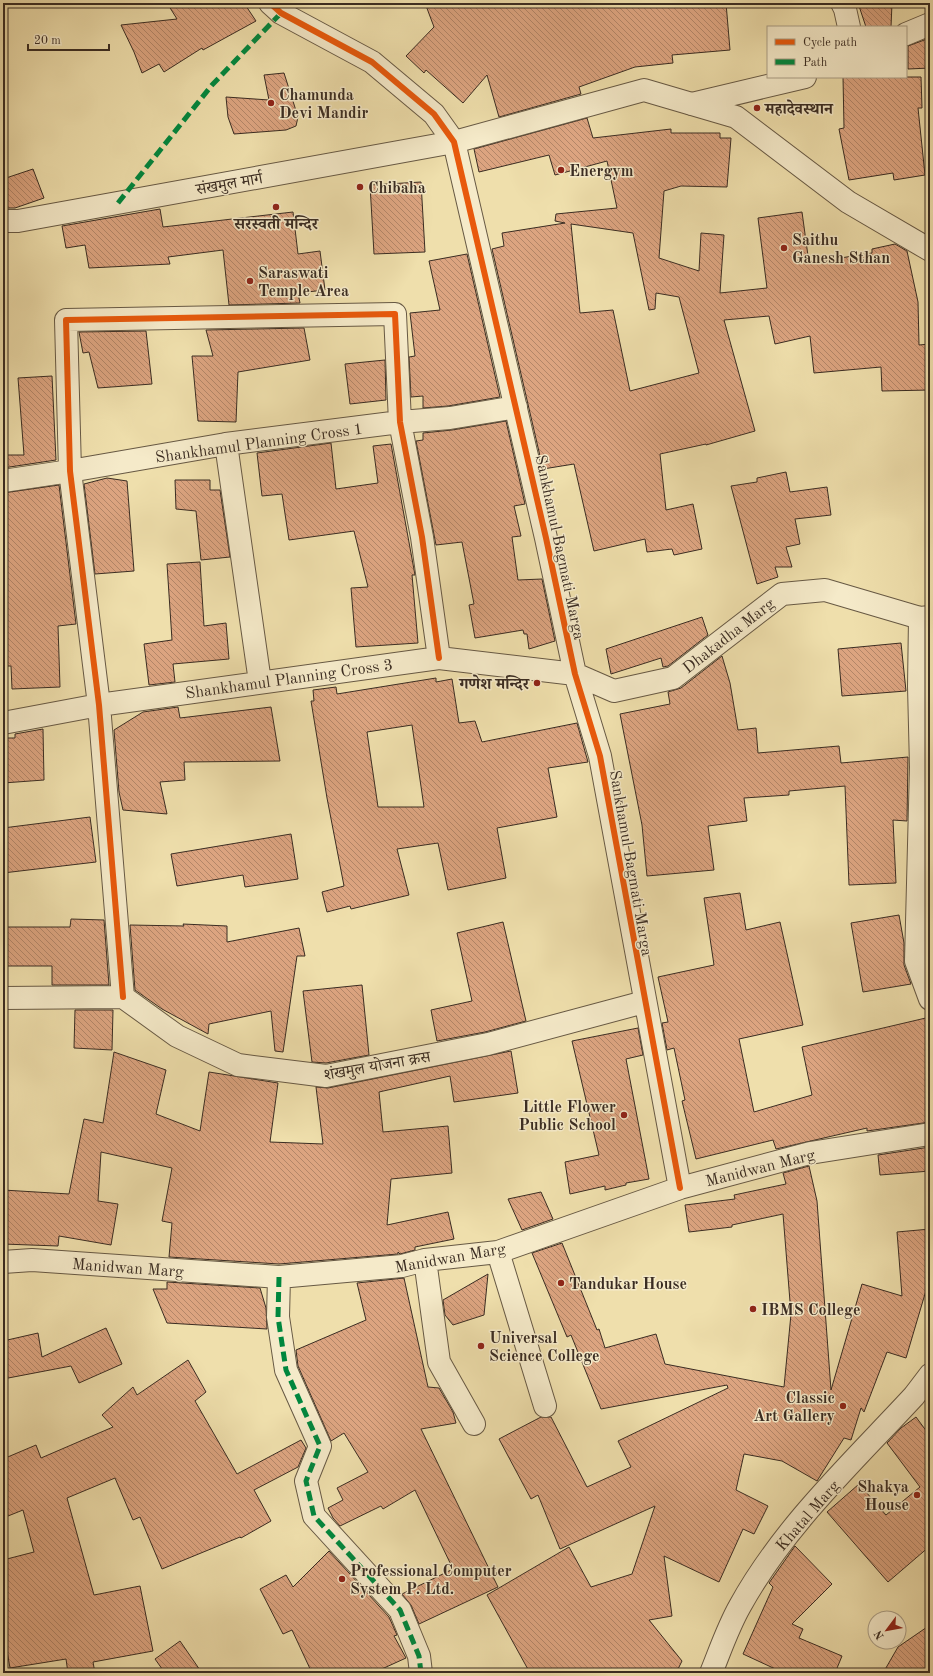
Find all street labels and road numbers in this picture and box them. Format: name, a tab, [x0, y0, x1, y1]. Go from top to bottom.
street label: संखमुल मार्ग	[193, 168, 265, 199]
street label: Shankhamul Planning Cross 1	[154, 421, 364, 466]
street label: Sankhamul Bagmati Marga	[532, 454, 586, 641]
street label: Dhakadha Marg	[680, 596, 778, 677]
street label: Shankhamul Planning Cross 3	[184, 657, 394, 702]
street label: Sankhamul Bagmati Marga	[606, 769, 654, 958]
street label: शंखमुल योजना क्रस	[323, 1047, 433, 1084]
street label: Manidwan Marg	[704, 1148, 817, 1190]
street label: Manidwan Marg	[394, 1241, 507, 1277]
street label: Manidwan Marg	[71, 1257, 185, 1281]
street label: Khatal Marg	[774, 1478, 843, 1555]

